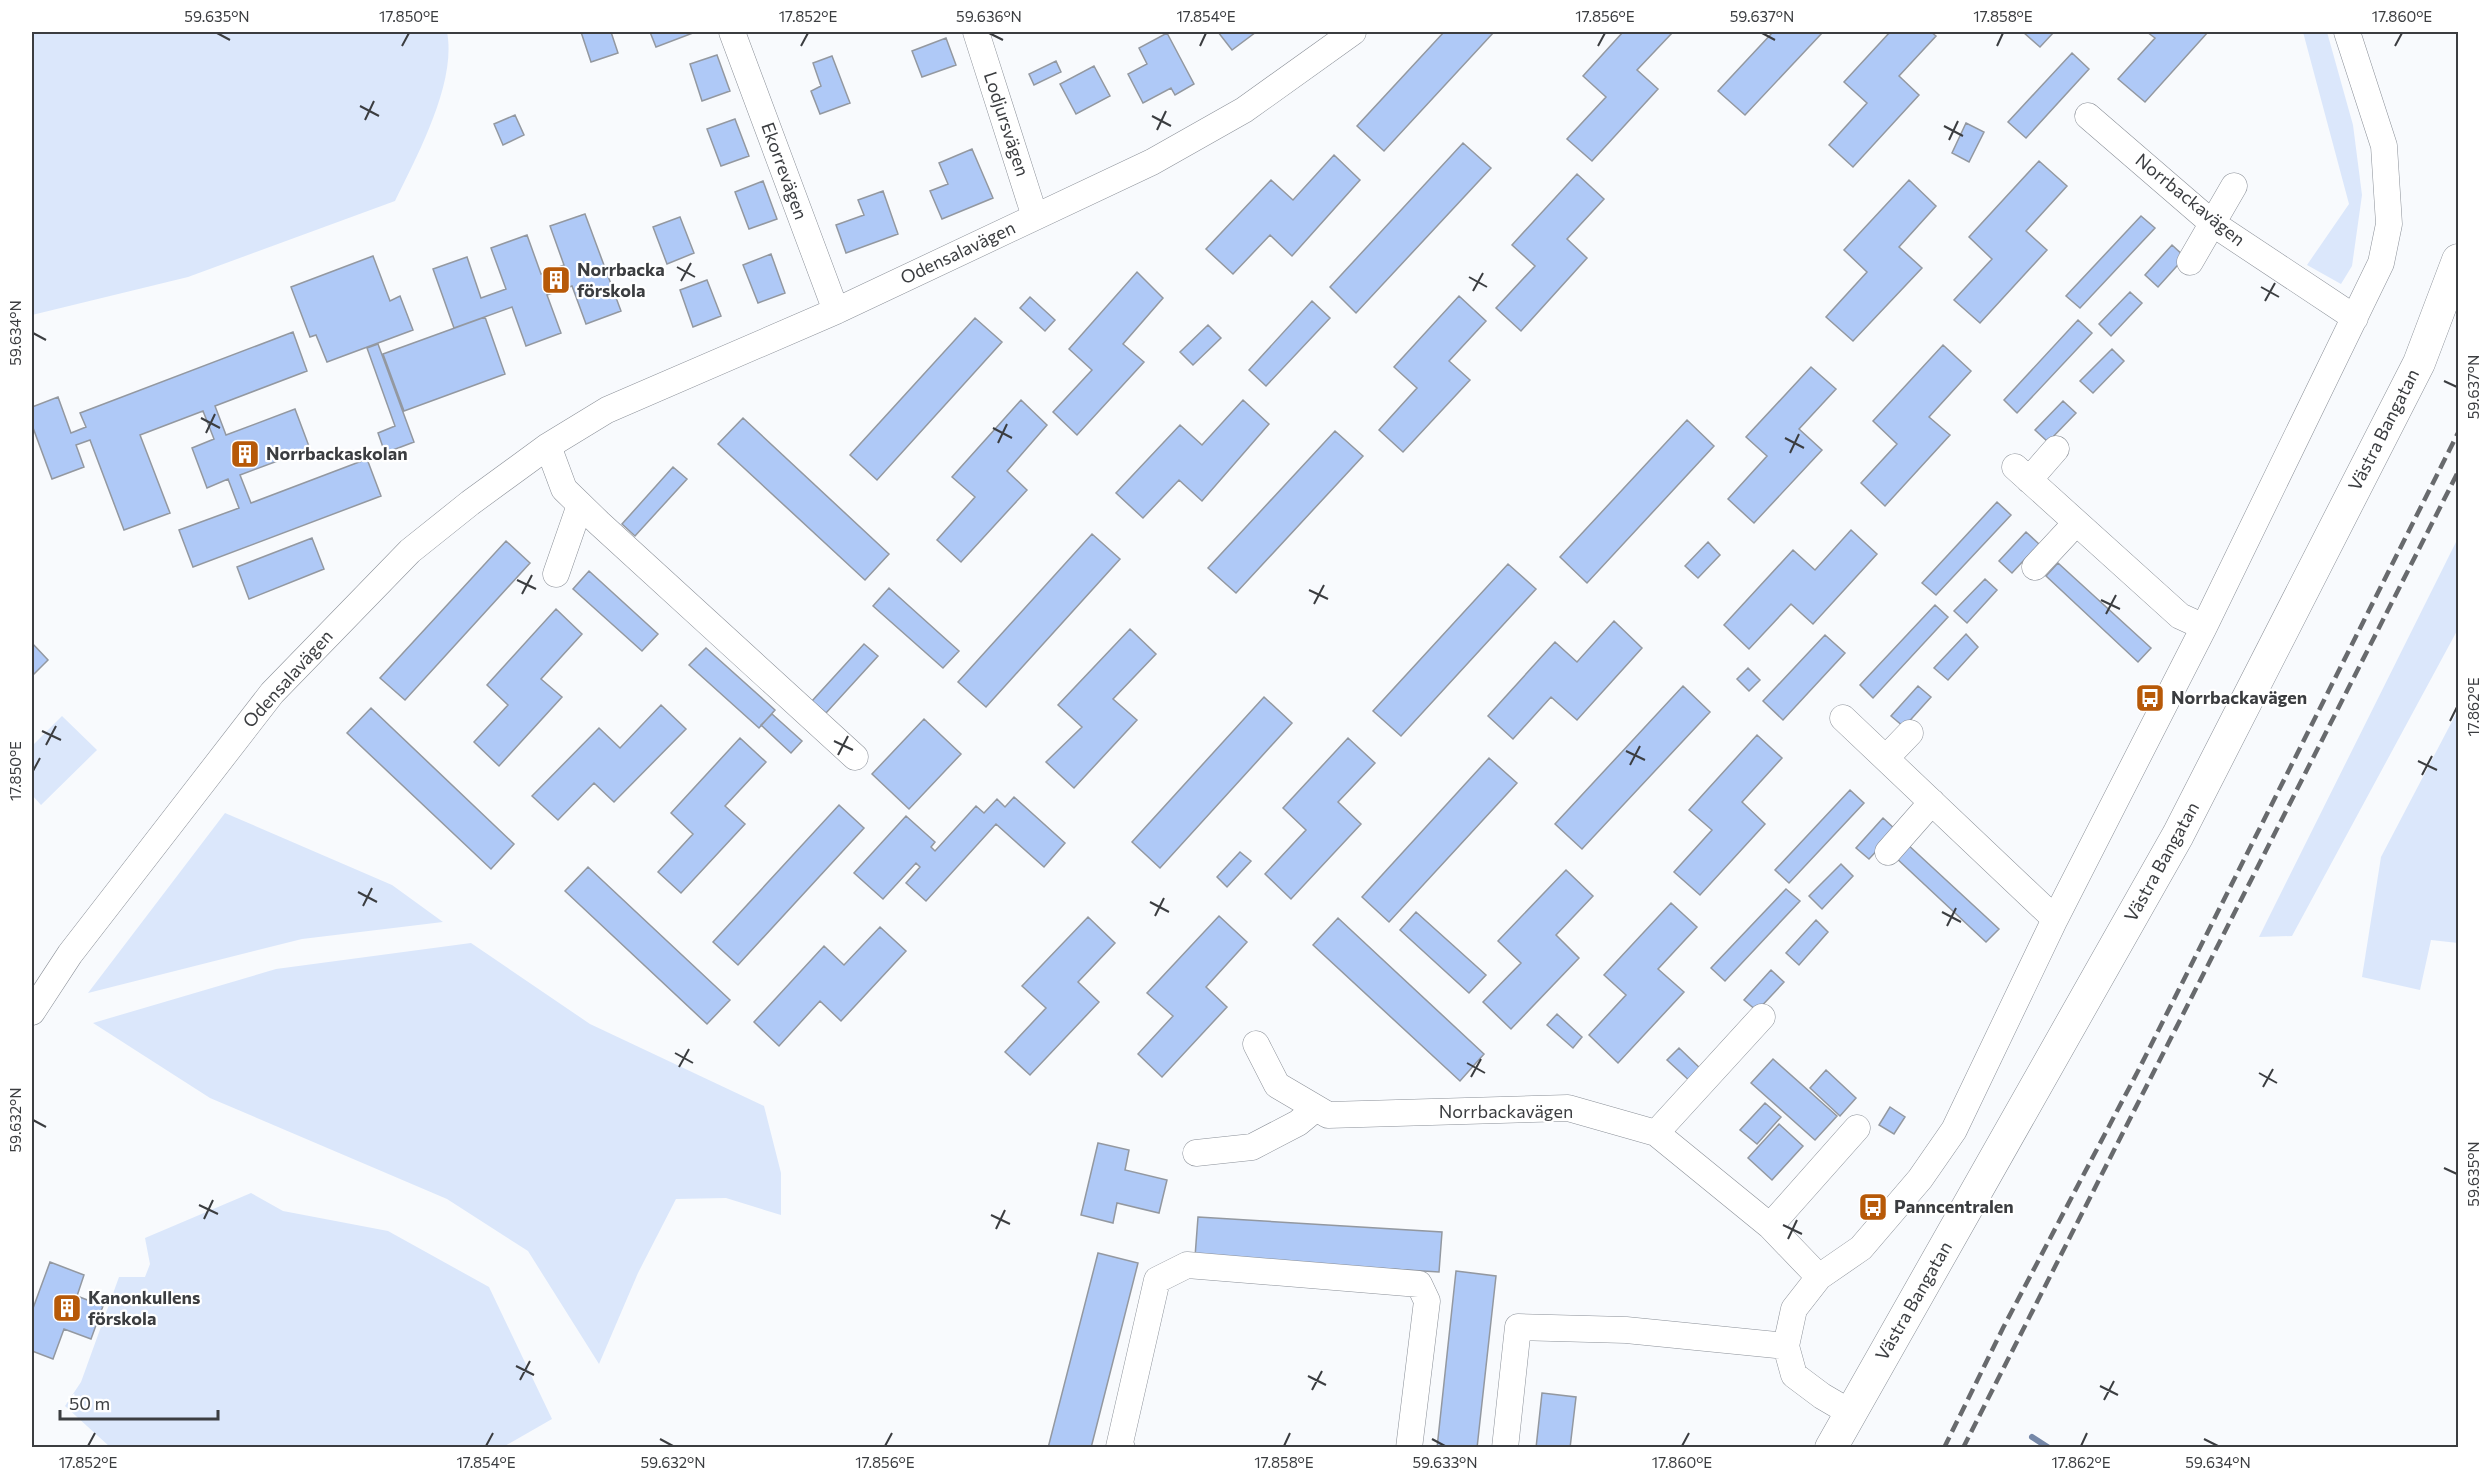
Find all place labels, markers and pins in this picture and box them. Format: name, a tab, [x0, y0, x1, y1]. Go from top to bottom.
place label: Norrbacka förskola	[577, 258, 665, 301]
building icon: Norrbacka förskola	[540, 264, 572, 296]
building icon: Norrbackaskolan	[229, 438, 261, 470]
place label: Norrbackaskolan	[266, 442, 408, 464]
bus stop icon: Norrbackavägen	[2134, 682, 2166, 714]
place label: Norrbackavägen	[2171, 686, 2307, 708]
bus stop icon: Panncentralen	[1857, 1191, 1889, 1223]
place label: Panncentralen	[1894, 1195, 2014, 1217]
place label: Kanonkullens förskola	[88, 1286, 200, 1329]
building icon: Kanonkullens förskola	[51, 1292, 83, 1324]

